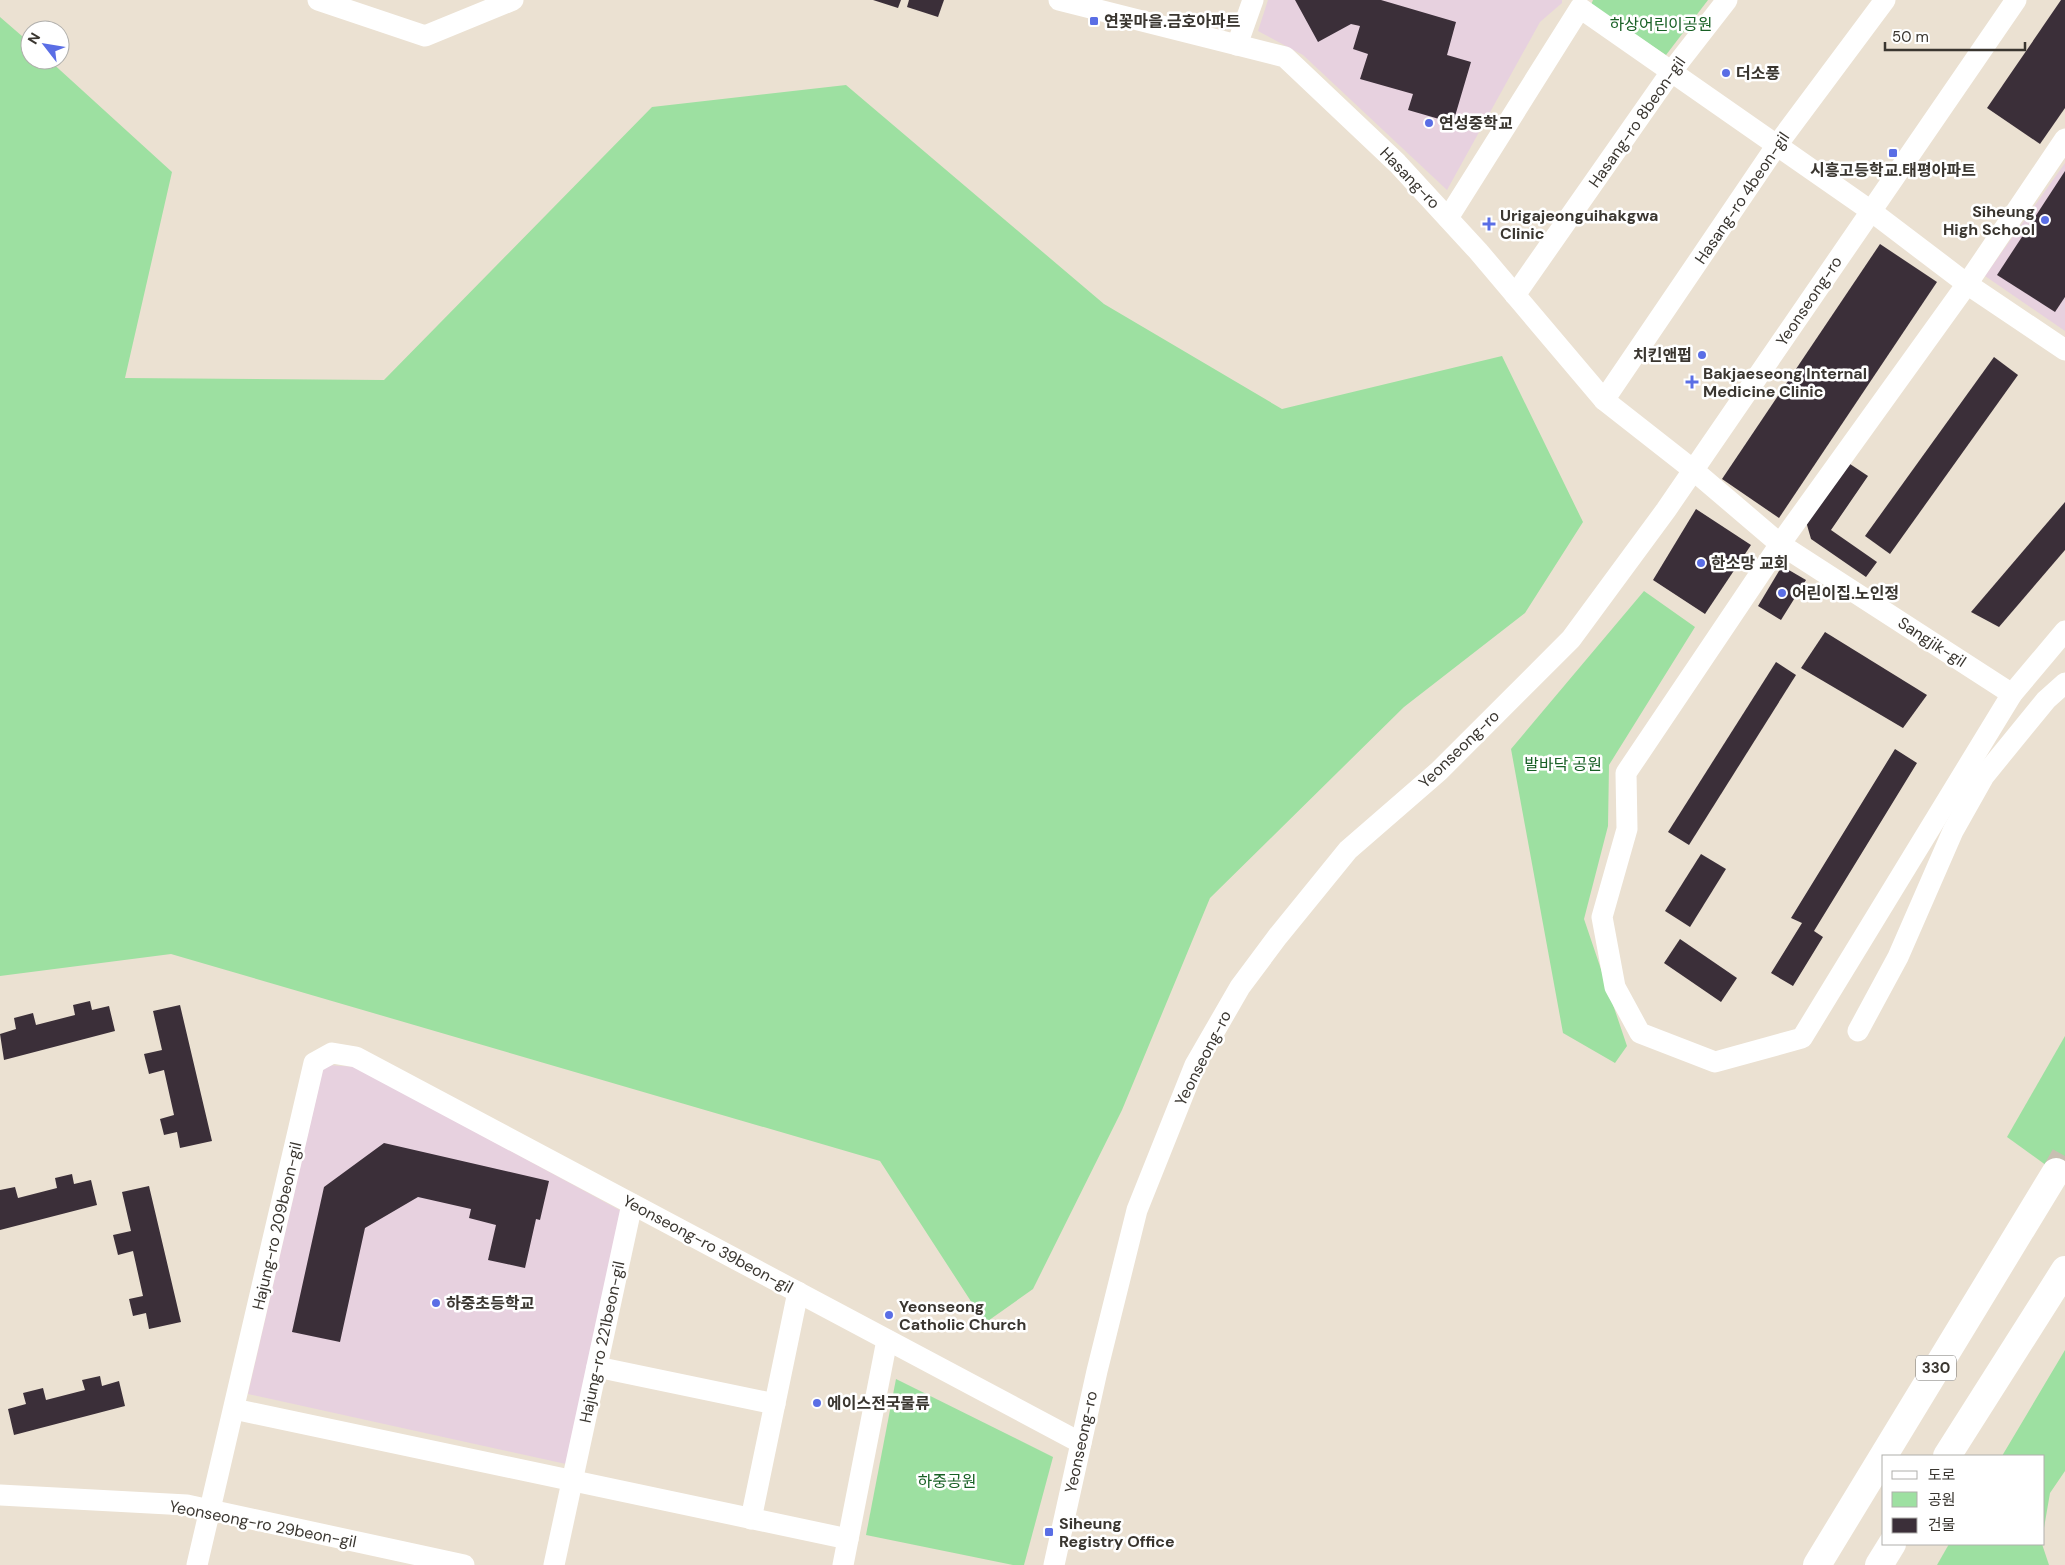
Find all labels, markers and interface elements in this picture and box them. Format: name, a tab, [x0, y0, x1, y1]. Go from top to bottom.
place label: 연꽃마을.금호아파트	[1104, 11, 1241, 32]
park label: 하상어린이공원	[1609, 14, 1713, 35]
marker: 연꽃마을.금호아파트	[1088, 15, 1100, 27]
north arrow	[20, 20, 70, 70]
scale bar	[1885, 20, 2025, 52]
text: 50 m	[1892, 27, 1929, 47]
text: N	[24, 29, 44, 47]
street label: Hasang-ro 8beon-gil	[1584, 53, 1690, 191]
place label: 더소풍	[1736, 63, 1780, 84]
marker: 더소풍	[1720, 67, 1732, 79]
place label: 연성중학교	[1439, 113, 1513, 134]
marker: 연성중학교	[1423, 117, 1435, 129]
street label: Hasang-ro 4beon-gil	[1690, 128, 1794, 268]
street label: Hasang-ro	[1375, 143, 1445, 213]
marker: 시흥고등학교.태평아파트	[1887, 147, 1899, 159]
place label: 시흥고등학교.태평아파트	[1810, 160, 1976, 181]
place label: Siheung High School	[1943, 201, 2035, 240]
place label: Urigajeonguihakgwa Clinic	[1500, 205, 1658, 244]
marker: Siheung High School	[2039, 214, 2051, 226]
marker: Urigajeonguihakgwa Clinic	[1482, 217, 1496, 231]
street label: Yeonseong-ro	[1771, 252, 1847, 350]
place label: 치킨앤펍	[1633, 345, 1692, 366]
marker: 치킨앤펍	[1696, 349, 1708, 361]
place label: Bakjaeseong Internal Medicine Clinic	[1703, 363, 1867, 402]
marker: Bakjaeseong Internal Medicine Clinic	[1685, 375, 1699, 389]
place label: 한소망 교회	[1711, 553, 1788, 574]
marker: 한소망 교회	[1695, 557, 1707, 569]
place label: 어린이집.노인정	[1792, 583, 1899, 604]
marker: 어린이집.노인정	[1776, 587, 1788, 599]
street label: Sangjik-gil	[1894, 612, 1970, 672]
street label: Yeonseong-ro	[1414, 705, 1504, 793]
park label: 발바닥 공원	[1524, 754, 1602, 775]
street label: Yeonseong-ro	[1170, 1007, 1236, 1109]
street label: Hajung-ro 209beon-gil	[247, 1140, 307, 1312]
street label: Yeonseong-ro 39beon-gil	[619, 1190, 797, 1298]
street label: Hajung-ro 221beon-gil	[575, 1259, 629, 1425]
place label: 하중초등학교	[446, 1293, 535, 1314]
place label: Yeonseong Catholic Church	[899, 1296, 1026, 1335]
marker: 하중초등학교	[430, 1297, 442, 1309]
marker: Yeonseong Catholic Church	[883, 1309, 895, 1321]
road number: 330	[1916, 1356, 1956, 1380]
street label: Yeonseong-ro	[1060, 1389, 1102, 1495]
place label: 에이스전국물류	[827, 1393, 930, 1414]
marker: 에이스전국물류	[811, 1397, 823, 1409]
legend	[1882, 1455, 2045, 1545]
text: 도로	[1928, 1465, 1956, 1485]
park label: 하중공원	[918, 1471, 976, 1492]
text: 공원	[1928, 1490, 1956, 1510]
street label: Yeonseong-ro 29beon-gil	[168, 1496, 358, 1552]
place label: Siheung Registry Office	[1059, 1513, 1175, 1552]
text: 건물	[1928, 1515, 1956, 1535]
marker: Siheung Registry Office	[1043, 1526, 1055, 1538]

